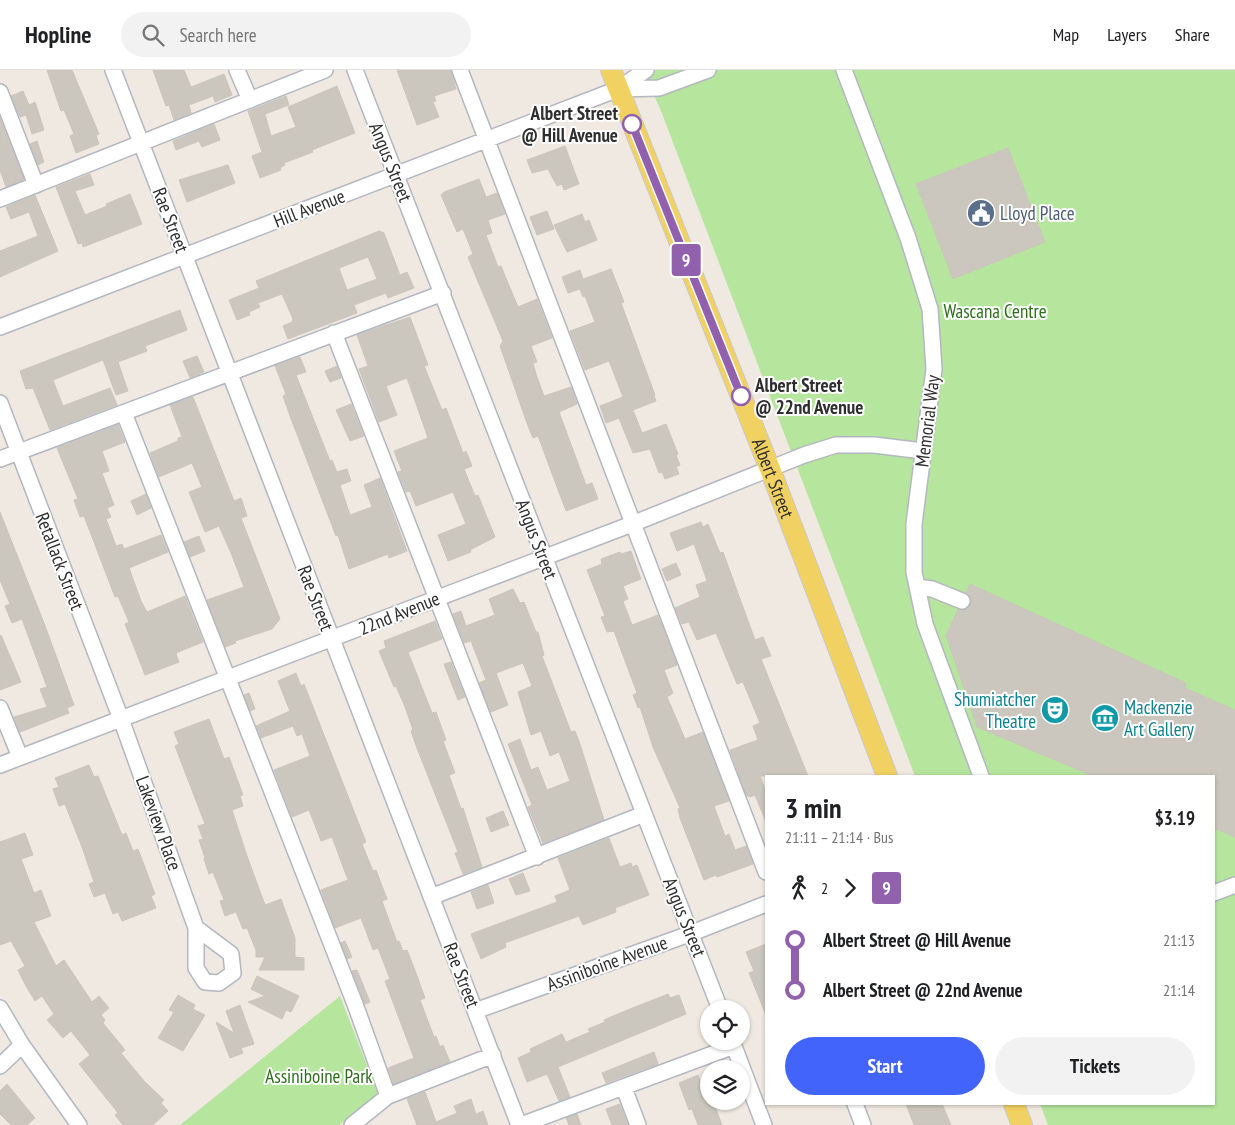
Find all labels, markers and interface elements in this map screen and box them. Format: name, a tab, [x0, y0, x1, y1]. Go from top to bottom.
search box	[121, 12, 471, 57]
text: Hopline	[25, 19, 91, 50]
icon: search	[139, 21, 167, 49]
text: Search here	[179, 23, 257, 47]
text: Map	[1053, 23, 1079, 46]
text: Layers	[1107, 23, 1147, 46]
text: Share	[1175, 23, 1210, 46]
place label: Albert Street @ Hill Avenue	[521, 101, 618, 147]
marker: Albert Street @ Hill Avenue	[622, 114, 642, 134]
street label: Angus Street	[364, 119, 418, 206]
street label: Hill Avenue	[270, 183, 348, 233]
street label: Rae Street	[148, 184, 195, 257]
public building icon: Lloyd Place	[966, 198, 996, 228]
place label: Lloyd Place	[1000, 201, 1075, 225]
line badge: 9	[670, 244, 702, 276]
text: 9	[682, 248, 690, 271]
park label: Wascana Centre	[943, 299, 1047, 323]
place label: Albert Street @ 22nd Avenue	[754, 373, 863, 419]
street label: Memorial Way	[909, 373, 945, 468]
marker: Albert Street @ 22nd Avenue	[731, 386, 751, 406]
street label: Albert Street	[747, 434, 800, 522]
street label: Angus Street	[511, 496, 563, 583]
street label: Retallack Street	[30, 509, 90, 614]
street label: Rae Street	[293, 562, 340, 635]
street label: 22nd Avenue	[355, 586, 443, 640]
place label: Shumiatcher Theatre	[954, 687, 1037, 733]
theatre icon: Shumiatcher Theatre	[1040, 695, 1070, 725]
place label: Mackenzie Art Gallery	[1124, 695, 1195, 741]
museum icon: Mackenzie Art Gallery	[1090, 703, 1120, 733]
street label: Lakeview Place	[131, 772, 187, 874]
text: 3 min	[785, 789, 842, 826]
text: $3.19	[1155, 806, 1195, 830]
text: 21:11 – 21:14 · Bus	[785, 827, 893, 847]
street label: Angus Street	[658, 874, 712, 961]
icon: walk	[785, 874, 813, 902]
icon: forward	[836, 874, 864, 902]
text: 9	[882, 876, 891, 899]
text: 2	[821, 878, 828, 898]
text: Albert Street @ Hill Avenue	[823, 928, 1011, 952]
street label: Assiniboine Avenue	[543, 930, 671, 996]
text: 21:13	[1163, 930, 1195, 950]
street label: Rae Street	[439, 939, 486, 1012]
text: Albert Street @ 22nd Avenue	[823, 978, 1023, 1002]
text: 21:14	[1163, 980, 1195, 1000]
map controls	[700, 1000, 750, 1110]
button: locate	[700, 1000, 750, 1050]
button: Start	[785, 1037, 985, 1095]
button: Tickets	[995, 1037, 1195, 1095]
button: layers	[700, 1060, 750, 1110]
park label: Assiniboine Park	[265, 1064, 373, 1088]

